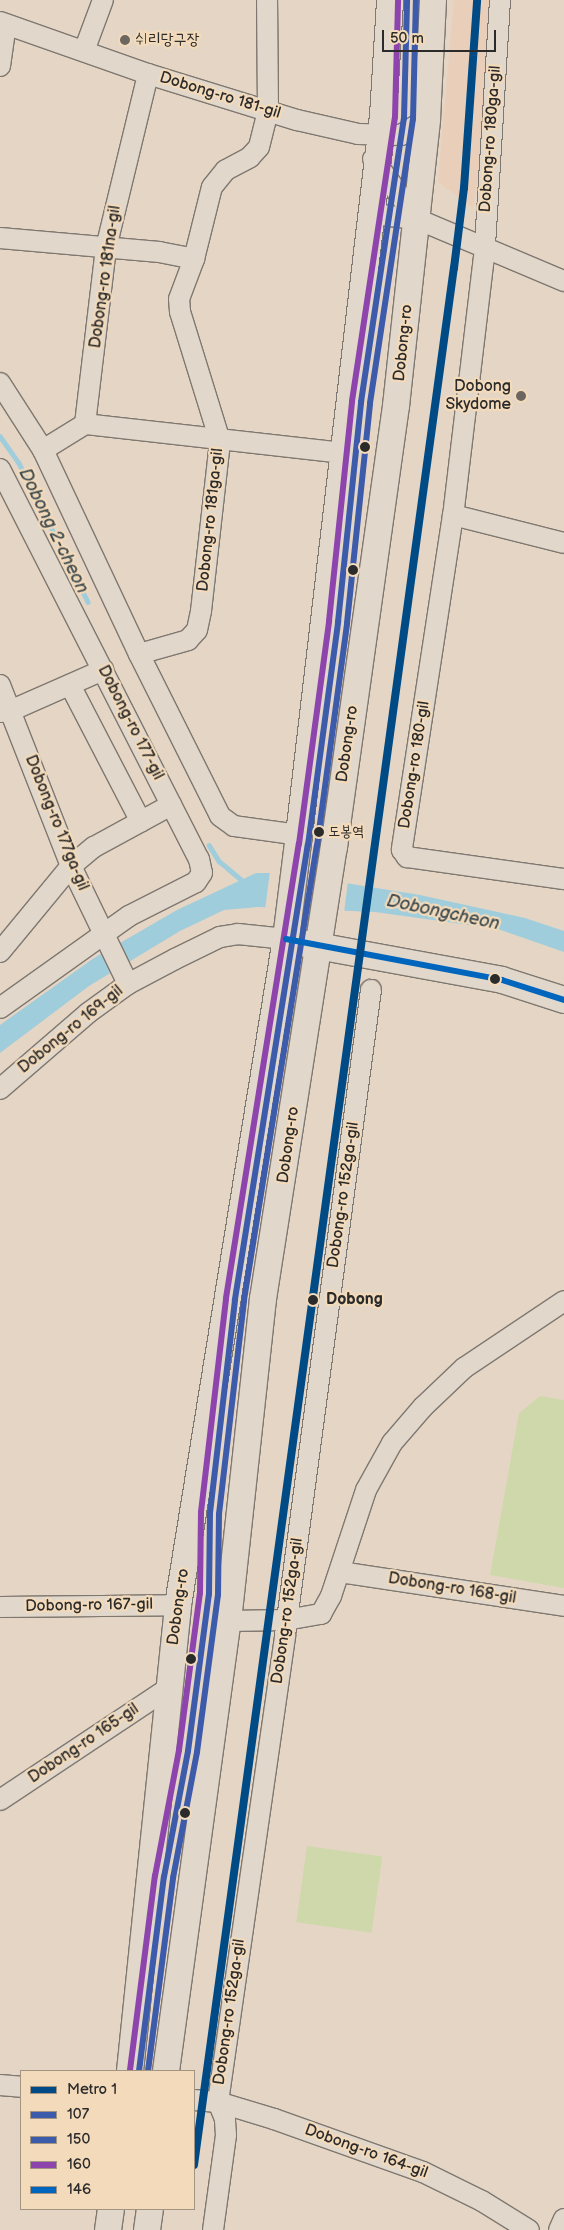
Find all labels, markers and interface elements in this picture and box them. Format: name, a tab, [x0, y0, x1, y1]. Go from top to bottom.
scale bar	[384, 20, 498, 52]
text: 50 m	[390, 29, 424, 48]
place label: 쉬리당구장	[135, 30, 199, 50]
marker: 쉬리당구장	[119, 34, 131, 46]
street label: Dobong-ro 180ga-gil	[476, 65, 506, 213]
street label: Dobong-ro 181-gil	[157, 68, 283, 124]
street label: Dobong-ro 181na-gil	[86, 204, 126, 350]
street label: Dobong-ro	[390, 304, 418, 382]
place label: Dobong Skydome	[445, 377, 511, 415]
marker: Dobong Skydome	[515, 390, 527, 402]
unlabelled marker	[360, 442, 370, 452]
street label: Dobong-ro 181ga-gil	[194, 447, 228, 593]
water label: Dobong 2-cheon	[13, 465, 93, 597]
unlabelled marker	[348, 565, 358, 575]
street label: Dobong-ro 177-gil	[93, 663, 167, 783]
street label: Dobong-ro 180-gil	[395, 700, 435, 830]
street label: Dobong-ro	[333, 704, 363, 784]
street label: Dobong-ro 177ga-gil	[20, 753, 92, 893]
place label: 도봉역	[328, 823, 364, 841]
marker: 도봉역	[314, 827, 324, 837]
water label: Dobongcheon	[385, 891, 501, 935]
unlabelled marker	[490, 974, 500, 984]
street label: Dobong-ro 169-gil	[15, 982, 127, 1078]
street label: Dobong-ro	[274, 1105, 304, 1185]
street label: Dobong-ro 152ga-gil	[324, 1121, 364, 1269]
place label: Dobong	[326, 1290, 383, 1310]
marker: Dobong	[304, 1291, 322, 1309]
street label: Dobong-ro 152ga-gil	[268, 1537, 308, 1685]
street label: Dobong-ro	[164, 1567, 194, 1647]
street label: Dobong-ro 168-gil	[387, 1569, 517, 1609]
street label: Dobong-ro 167-gil	[25, 1595, 153, 1617]
unlabelled marker	[186, 1654, 196, 1664]
street label: Dobong-ro 165-gil	[25, 1700, 143, 1788]
unlabelled marker	[180, 1808, 190, 1818]
street label: Dobong-ro 152ga-gil	[210, 1938, 250, 2086]
legend	[20, 2070, 195, 2210]
text: Metro 1	[67, 2080, 117, 2099]
text: 107	[67, 2105, 89, 2124]
street label: Dobong-ro 164-gil	[302, 2121, 430, 2183]
text: 150	[67, 2130, 90, 2149]
text: 160	[67, 2155, 91, 2174]
text: 146	[67, 2180, 91, 2199]

